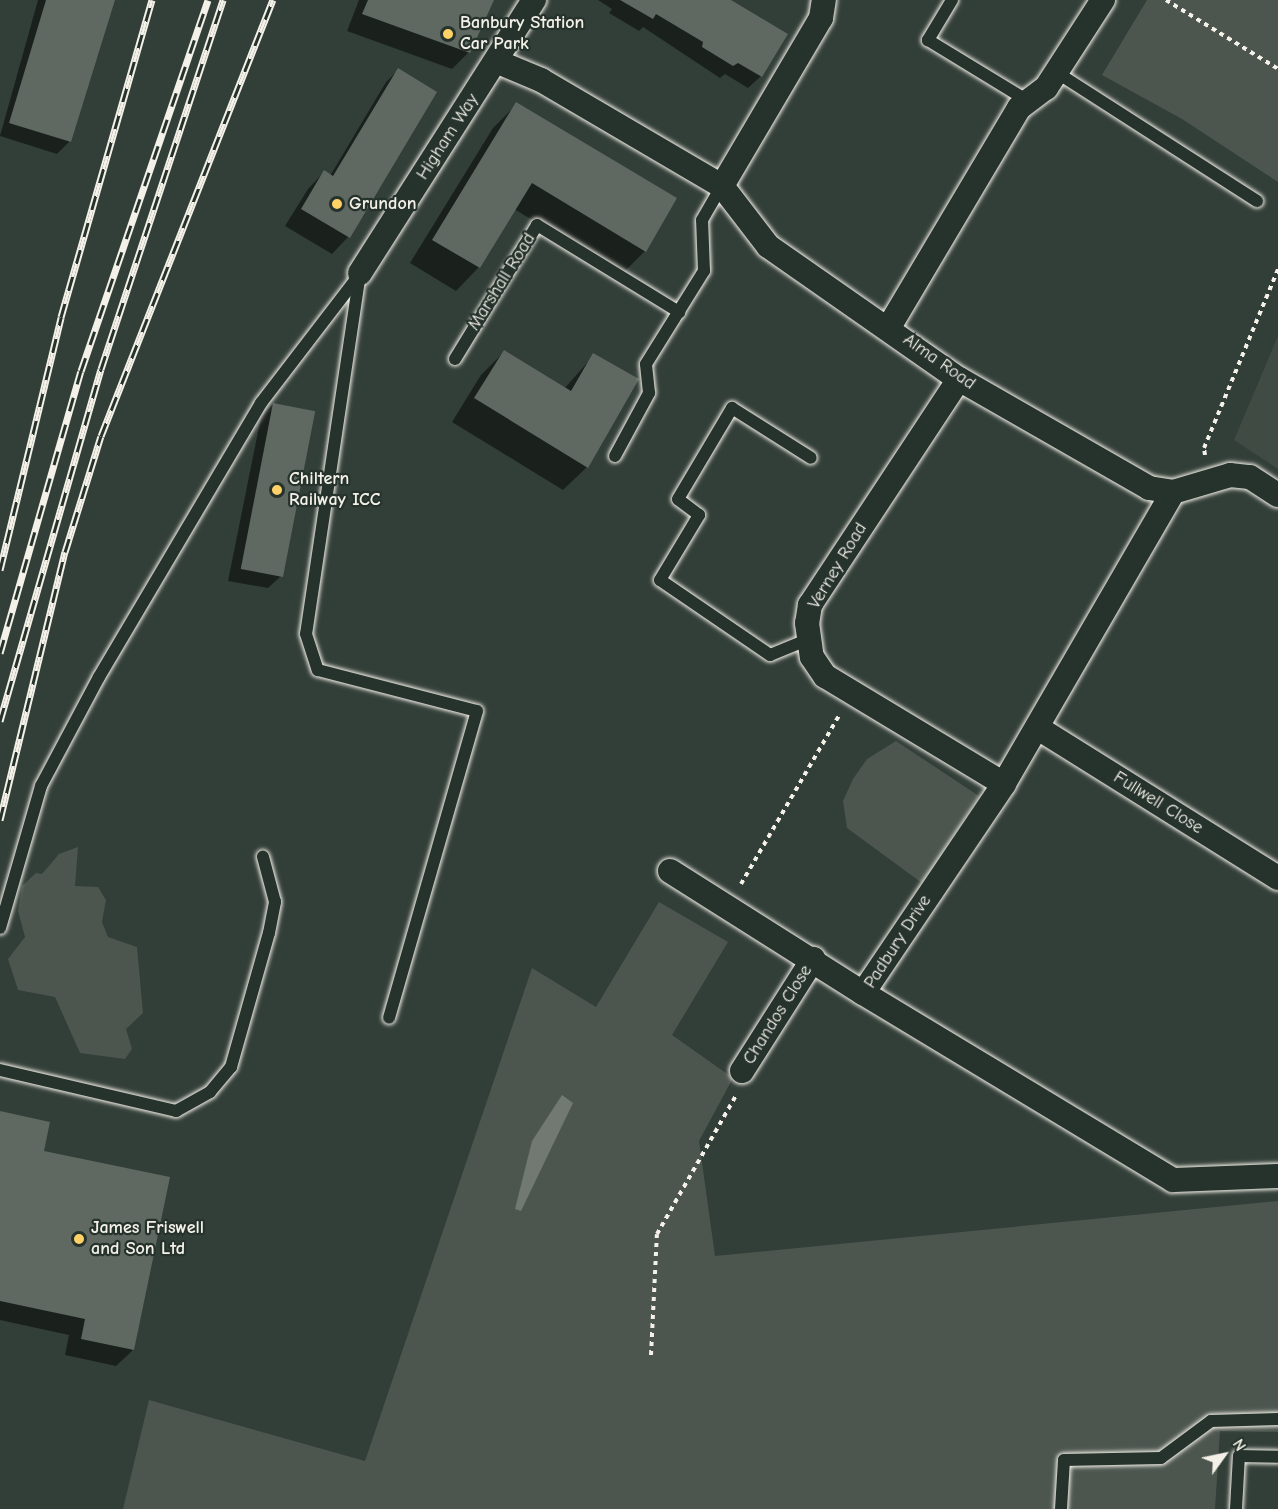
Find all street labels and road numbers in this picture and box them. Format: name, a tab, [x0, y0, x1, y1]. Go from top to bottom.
street label: Higham Way	[412, 90, 484, 184]
street label: Marshall Road	[464, 229, 540, 335]
street label: Alma Road	[899, 329, 979, 395]
street label: Verney Road	[804, 519, 872, 613]
street label: Fullwell Close	[1109, 767, 1207, 839]
street label: Padbury Drive	[860, 891, 936, 993]
street label: Chandos Close	[739, 961, 817, 1069]

